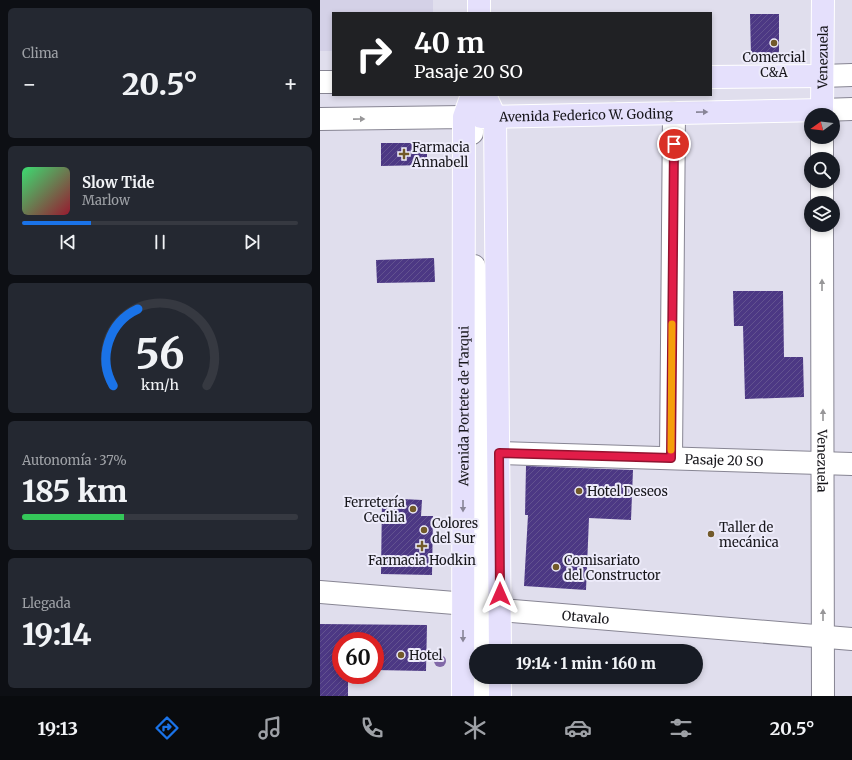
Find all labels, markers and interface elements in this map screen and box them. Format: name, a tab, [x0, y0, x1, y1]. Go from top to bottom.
text: 40 m	[414, 25, 485, 61]
street label: Venezuela	[814, 25, 831, 90]
icon: right	[348, 28, 400, 80]
marker: Comercial C&A	[769, 38, 779, 48]
text: Clima	[22, 45, 59, 62]
place label: Comercial C&A	[743, 49, 805, 81]
text: Pasaje 20 SO	[414, 60, 523, 83]
text: 20.5°	[122, 65, 198, 103]
text: −	[22, 70, 37, 98]
text: +	[283, 70, 298, 98]
street label: Avenida Federico W. Goding	[498, 105, 673, 125]
north arrow	[804, 108, 840, 144]
map controls	[804, 108, 840, 232]
one-way arrow	[696, 109, 708, 116]
one-way arrow	[353, 115, 365, 122]
pin	[657, 127, 691, 161]
icon: arrive	[663, 133, 685, 155]
place label: Farmacia Annabell	[411, 139, 470, 171]
marker: Farmacia Annabell	[399, 149, 409, 159]
button: search	[804, 152, 840, 188]
text: Slow Tide	[82, 173, 154, 192]
text: Marlow	[82, 192, 130, 209]
button: layers	[804, 196, 840, 232]
icon: previous	[57, 231, 79, 253]
icon: pause	[149, 231, 171, 253]
icon: next	[241, 231, 263, 253]
one-way arrow	[819, 278, 825, 291]
street label: Avenida Portete de Tarqui	[455, 326, 472, 487]
text: 56	[135, 328, 185, 380]
text: km/h	[141, 376, 179, 394]
one-way arrow	[820, 408, 826, 421]
street label: Venezuela	[814, 428, 831, 493]
street label: Pasaje 20 SO	[684, 450, 763, 470]
text: Autonomía · 37%	[22, 452, 127, 469]
text: 185 km	[22, 472, 127, 510]
place label: Hotel Deseos	[587, 483, 668, 500]
marker: Hotel Deseos	[574, 486, 584, 496]
place label: Ferretería Cecilia	[344, 494, 405, 526]
one-way arrow	[460, 500, 466, 513]
marker: Ferretería Cecilia	[408, 504, 418, 514]
place label: Colores del Sur	[432, 515, 478, 547]
place label: Taller de mecánica	[719, 519, 779, 551]
marker: Colores del Sur	[419, 525, 429, 535]
marker: Taller de mecánica	[706, 529, 716, 539]
marker: Farmacia Hodkin	[417, 541, 427, 551]
place label: Farmacia Hodkin	[368, 552, 476, 569]
place label: Comisariato del Constructor	[564, 552, 661, 584]
marker: Comisariato del Constructor	[551, 562, 561, 572]
position arrow	[479, 573, 521, 615]
text: Llegada	[22, 595, 71, 612]
street label: Otavalo	[561, 607, 610, 628]
one-way arrow	[820, 608, 826, 621]
text: 19:14	[22, 615, 91, 653]
one-way arrow	[460, 630, 466, 643]
speed limit sign: 60	[332, 632, 384, 684]
place label: Hotel	[409, 647, 442, 664]
marker: Hotel	[396, 650, 406, 660]
text: 19:14 · 1 min · 160 m	[516, 654, 656, 673]
icon: directions	[153, 714, 181, 742]
icon: music	[256, 714, 284, 742]
icon: phone	[358, 714, 386, 742]
icon: climate	[461, 714, 489, 742]
icon: car	[564, 714, 592, 742]
icon: filters	[667, 714, 695, 742]
text: 19:13	[37, 717, 78, 740]
text: 20.5°	[770, 717, 815, 740]

